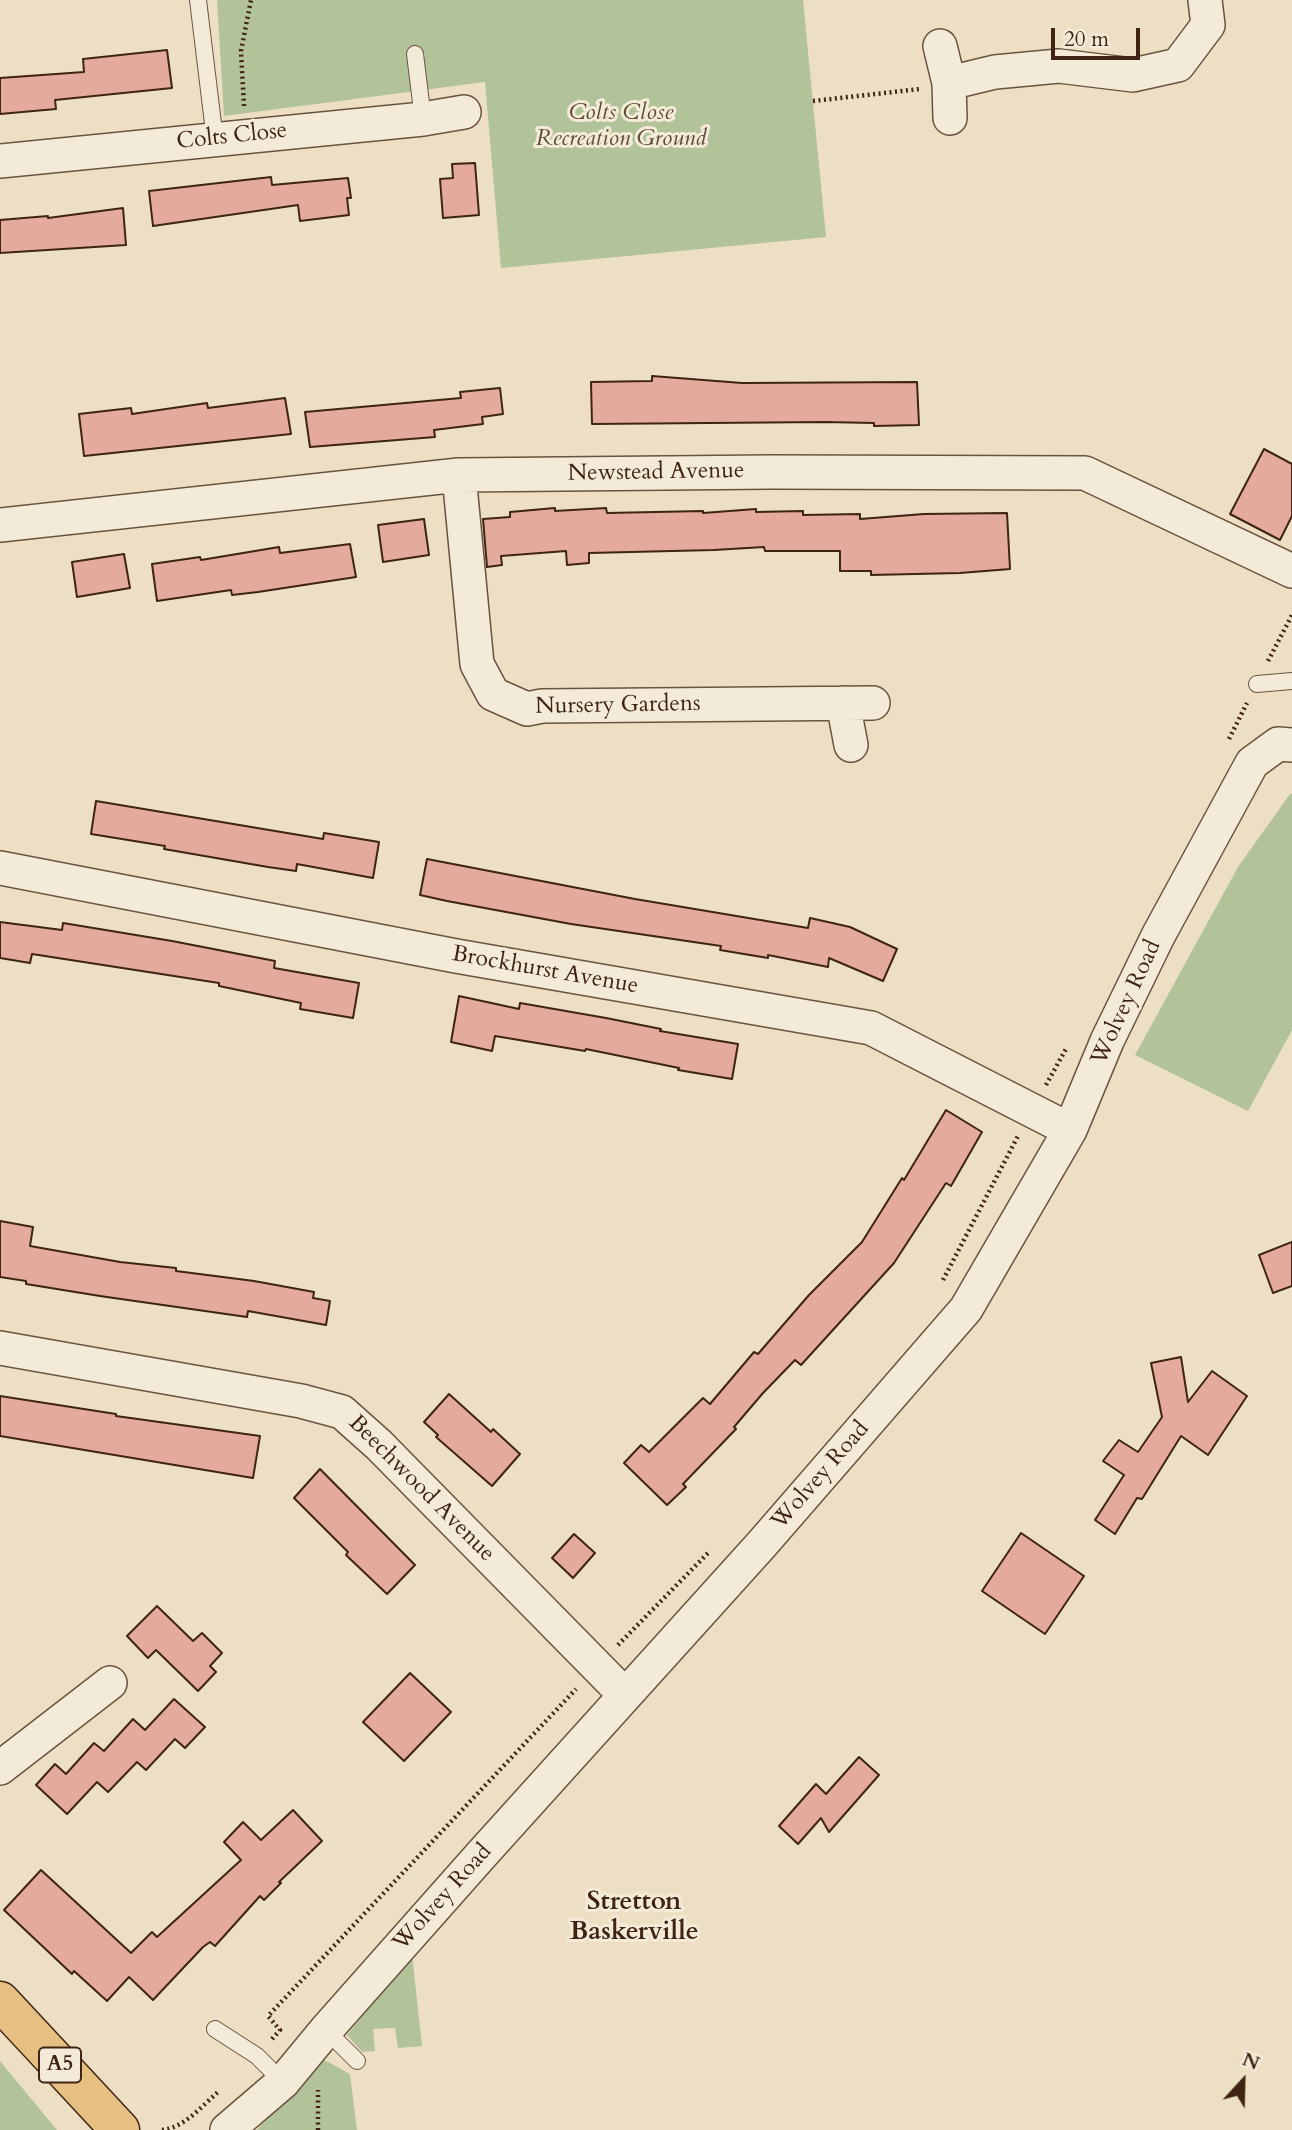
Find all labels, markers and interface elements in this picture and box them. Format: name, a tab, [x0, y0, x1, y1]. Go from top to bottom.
scale bar	[1054, 14, 1143, 58]
text: 20 m	[1064, 25, 1109, 54]
park label: Colts Close Recreation Ground	[536, 100, 706, 154]
street label: Colts Close	[175, 117, 289, 157]
street label: Newstead Avenue	[567, 458, 745, 488]
street label: Nursery Gardens	[535, 691, 701, 721]
street label: Wolvey Road	[1086, 936, 1168, 1070]
street label: Brockhurst Avenue	[450, 941, 640, 1001]
street label: Beechwood Avenue	[342, 1410, 500, 1568]
street label: Wolvey Road	[766, 1416, 876, 1536]
street label: Wolvey Road	[388, 1839, 498, 1957]
district label: Stretton Baskerville	[569, 1887, 699, 1948]
north arrow	[1208, 2046, 1278, 2116]
text: N	[1238, 2046, 1263, 2077]
road number: A5	[39, 2048, 81, 2082]

